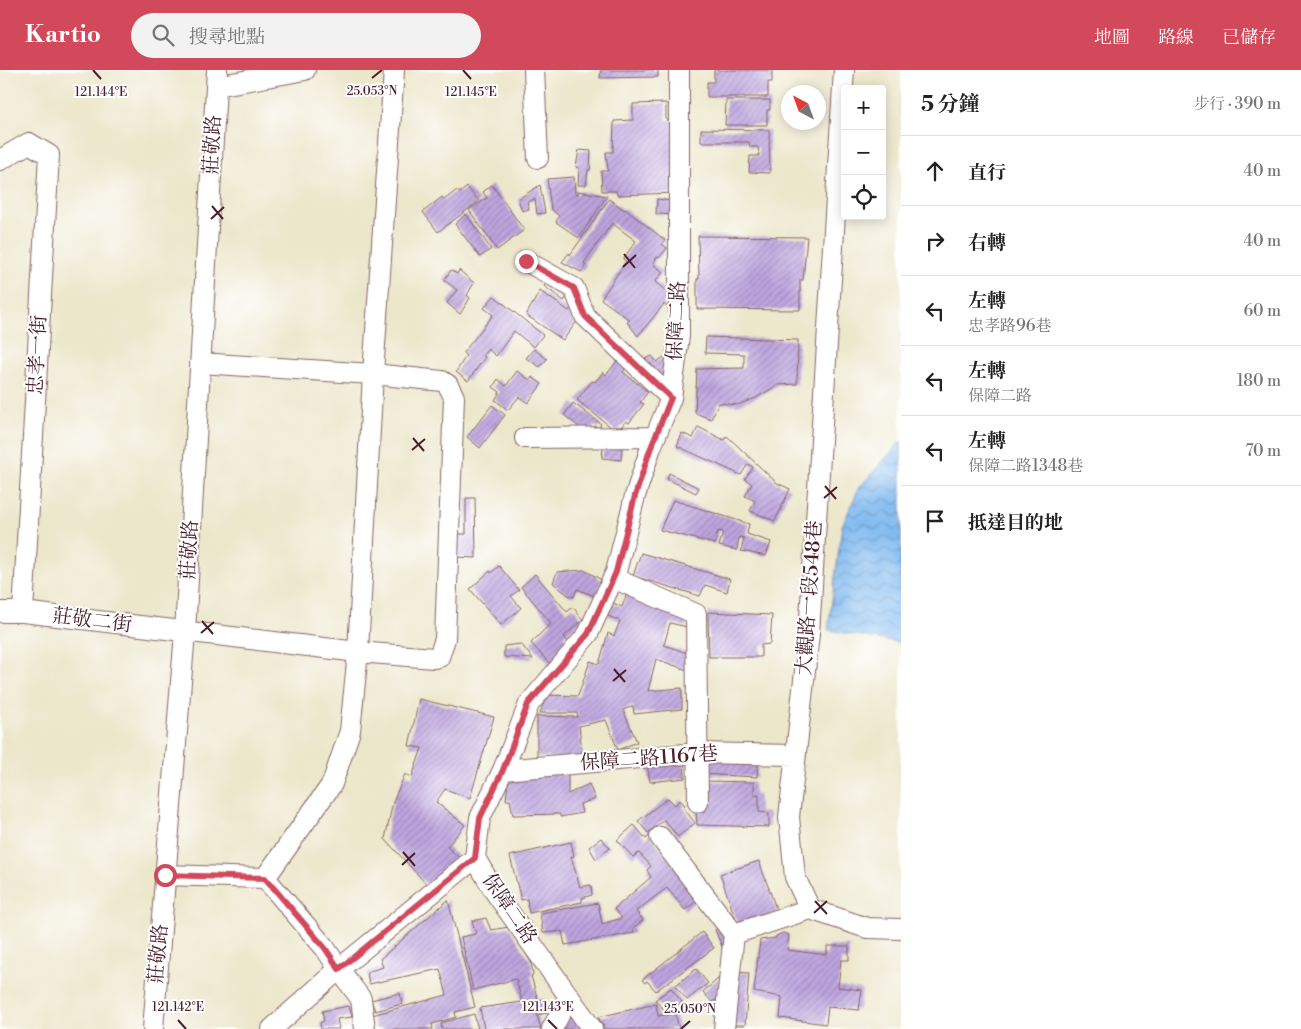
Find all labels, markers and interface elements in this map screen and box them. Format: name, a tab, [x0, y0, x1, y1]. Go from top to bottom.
search box	[131, 13, 481, 58]
text: Kartio	[25, 20, 101, 50]
icon: search	[149, 21, 177, 49]
text: 搜尋地點	[189, 25, 265, 49]
text: 地圖	[1094, 26, 1130, 49]
text: 路線	[1158, 26, 1194, 49]
text: 已儲存	[1222, 26, 1276, 49]
text: 25.053°N	[347, 84, 397, 99]
text: 121.144°E	[75, 85, 127, 100]
text: 121.145°E	[445, 85, 497, 100]
north arrow	[781, 85, 826, 130]
map controls	[841, 85, 886, 220]
button: +	[841, 85, 886, 130]
text: 5 分鐘	[921, 92, 979, 118]
text: 步行 · 390 m	[1193, 94, 1281, 114]
street label: 莊敬路	[199, 114, 227, 176]
button: −	[841, 130, 886, 175]
icon: ahead	[921, 157, 949, 185]
text: 直行	[968, 161, 1006, 185]
text: 40 m	[1244, 161, 1281, 181]
button: locate	[841, 175, 886, 220]
icon: right	[921, 227, 949, 255]
text: 右轉	[968, 231, 1006, 255]
text: 40 m	[1244, 231, 1281, 251]
route end	[515, 250, 538, 273]
street label: 保障二路	[662, 280, 692, 362]
text: 左轉	[968, 289, 1006, 313]
icon: left	[921, 297, 949, 325]
text: 60 m	[1243, 301, 1281, 321]
street label: 忠孝一街	[23, 314, 53, 396]
text: 忠孝路96巷	[968, 316, 1051, 336]
text: 左轉	[968, 359, 1006, 383]
icon: left	[921, 367, 949, 395]
text: 180 m	[1237, 371, 1281, 391]
text: 保障二路	[968, 386, 1032, 406]
text: 左轉	[968, 429, 1006, 453]
icon: left	[921, 437, 949, 465]
text: 70 m	[1245, 441, 1281, 461]
text: 保障二路1348巷	[968, 456, 1083, 476]
icon: arrive	[921, 507, 949, 535]
text: 抵達目的地	[968, 511, 1063, 535]
street label: 莊敬路	[176, 519, 204, 581]
street label: 大觀路一段548巷	[792, 520, 828, 676]
street label: 莊敬二街	[51, 604, 133, 638]
street label: 保障二路1167巷	[579, 742, 719, 776]
route start	[154, 864, 177, 887]
street label: 保障二路	[476, 869, 542, 949]
street label: 莊敬路	[144, 923, 174, 985]
text: 121.142°E	[152, 1000, 204, 1015]
text: 121.143°E	[522, 1000, 574, 1015]
text: 25.050°N	[664, 1002, 716, 1017]

